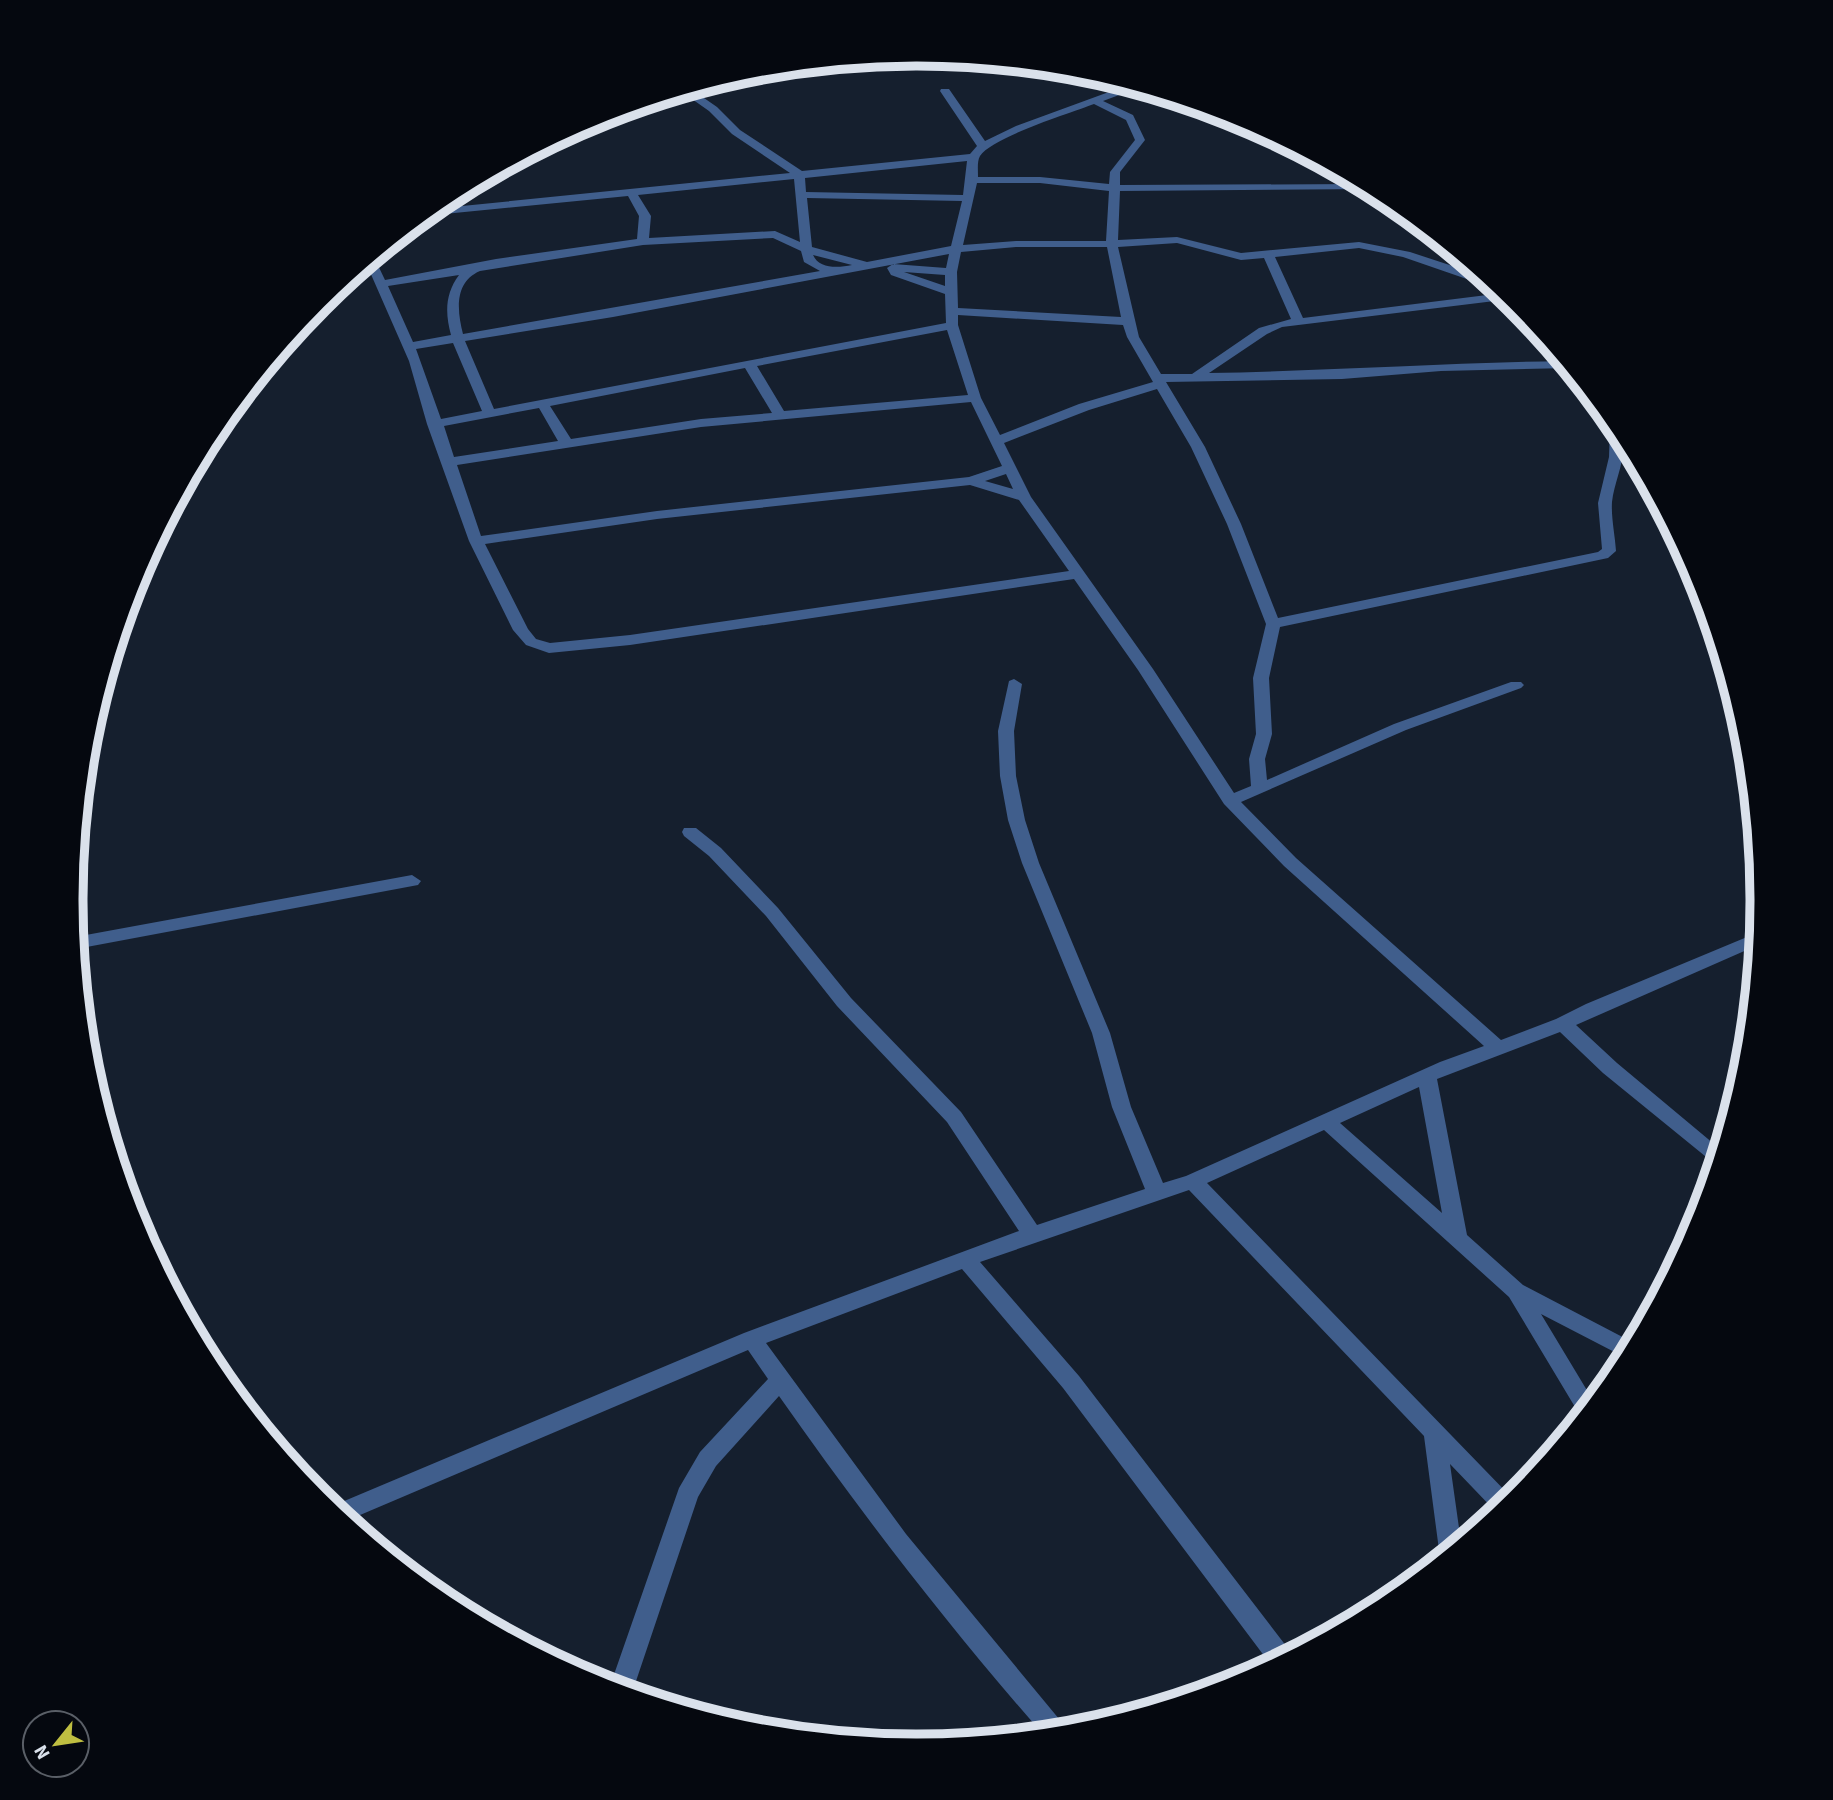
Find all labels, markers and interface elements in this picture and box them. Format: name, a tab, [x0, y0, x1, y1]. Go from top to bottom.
north arrow	[21, 1709, 91, 1779]
text: N	[28, 1740, 57, 1764]

